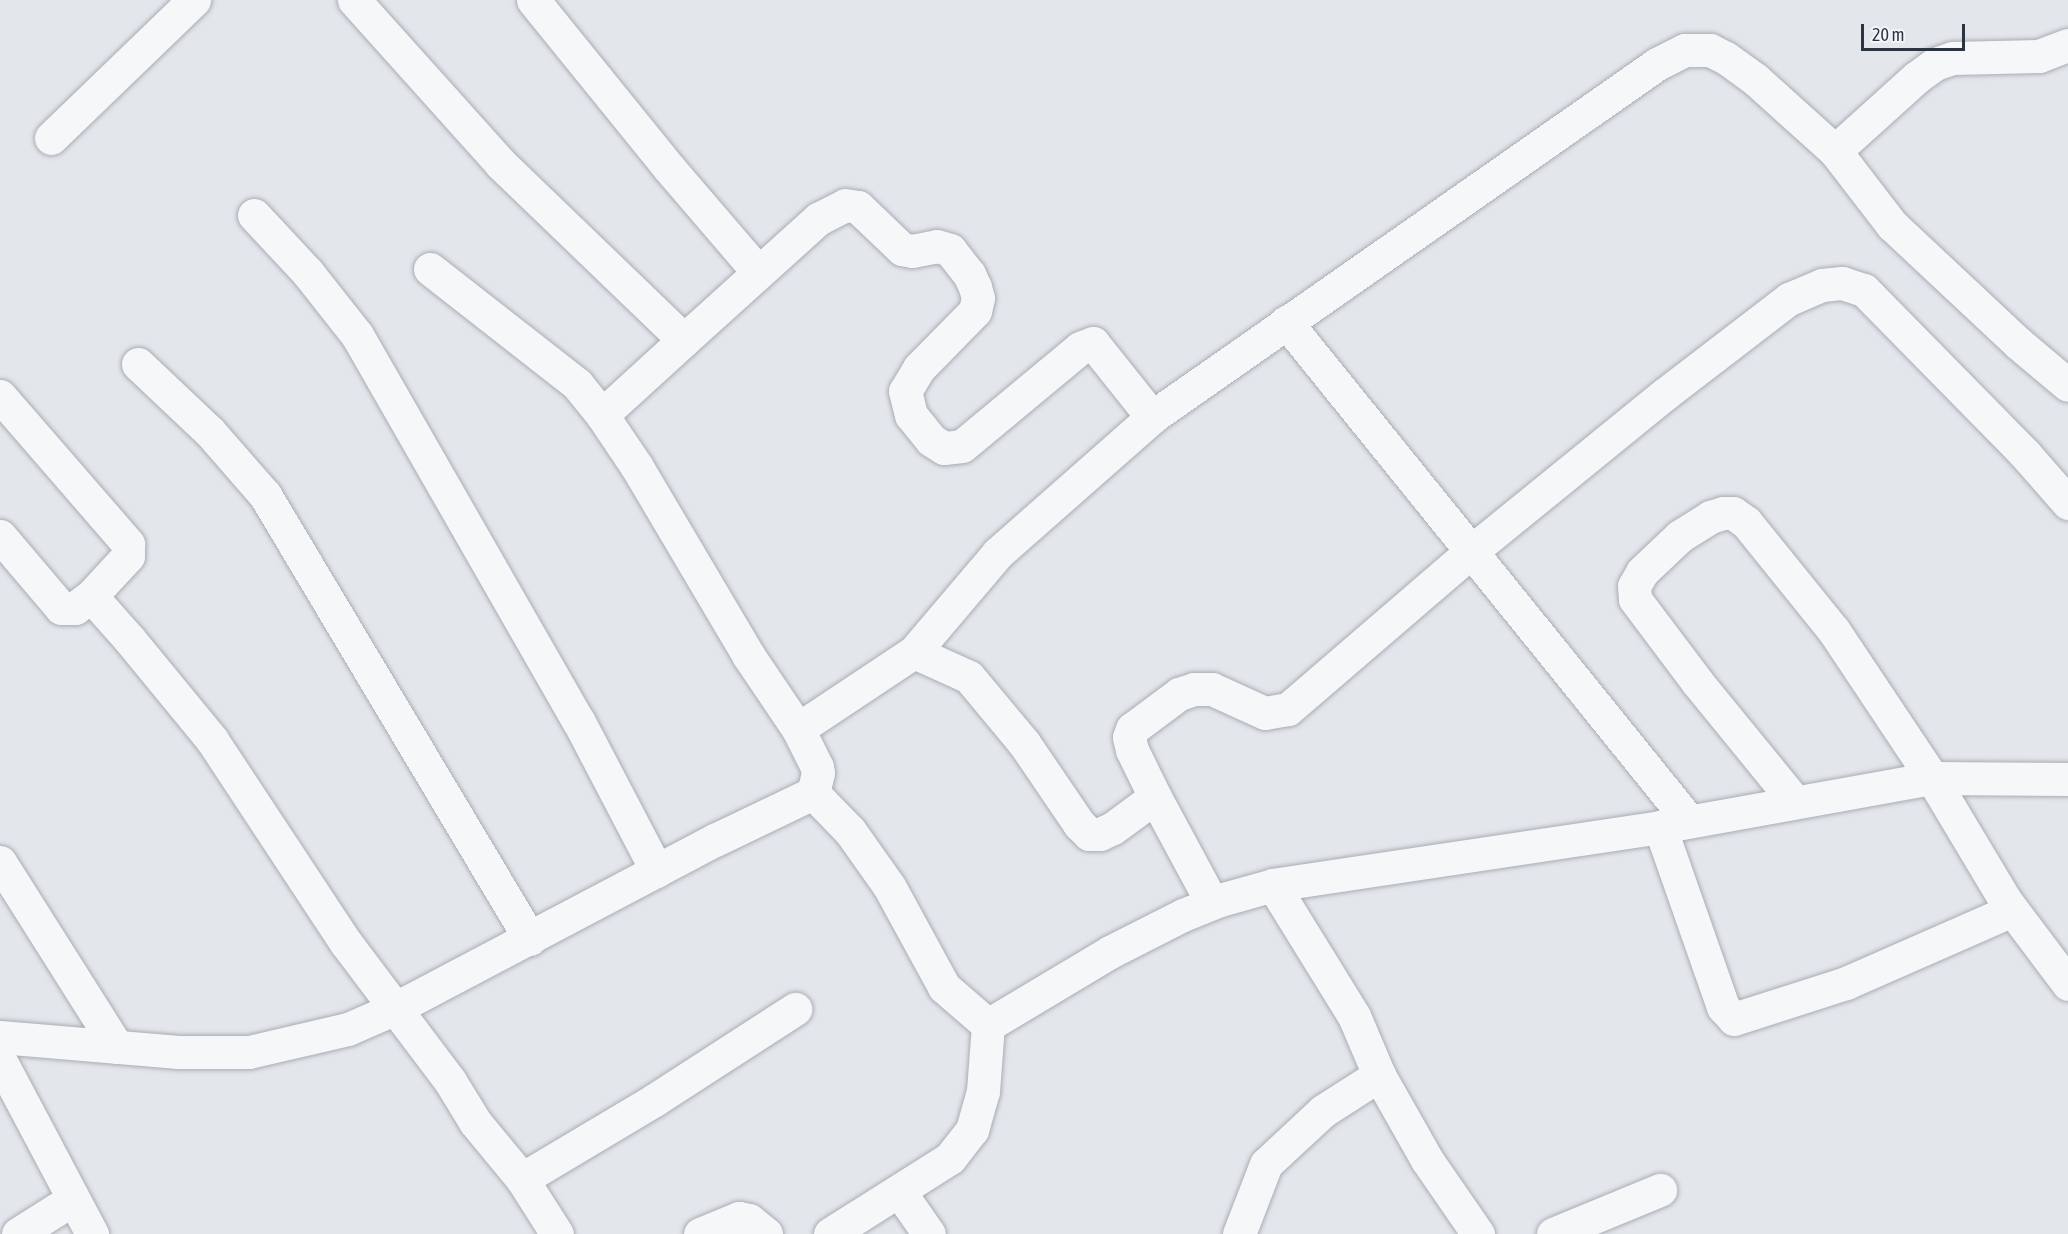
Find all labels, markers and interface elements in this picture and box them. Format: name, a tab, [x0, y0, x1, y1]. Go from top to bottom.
scale bar	[1864, 12, 1968, 50]
text: 20 m	[1872, 24, 1904, 45]

